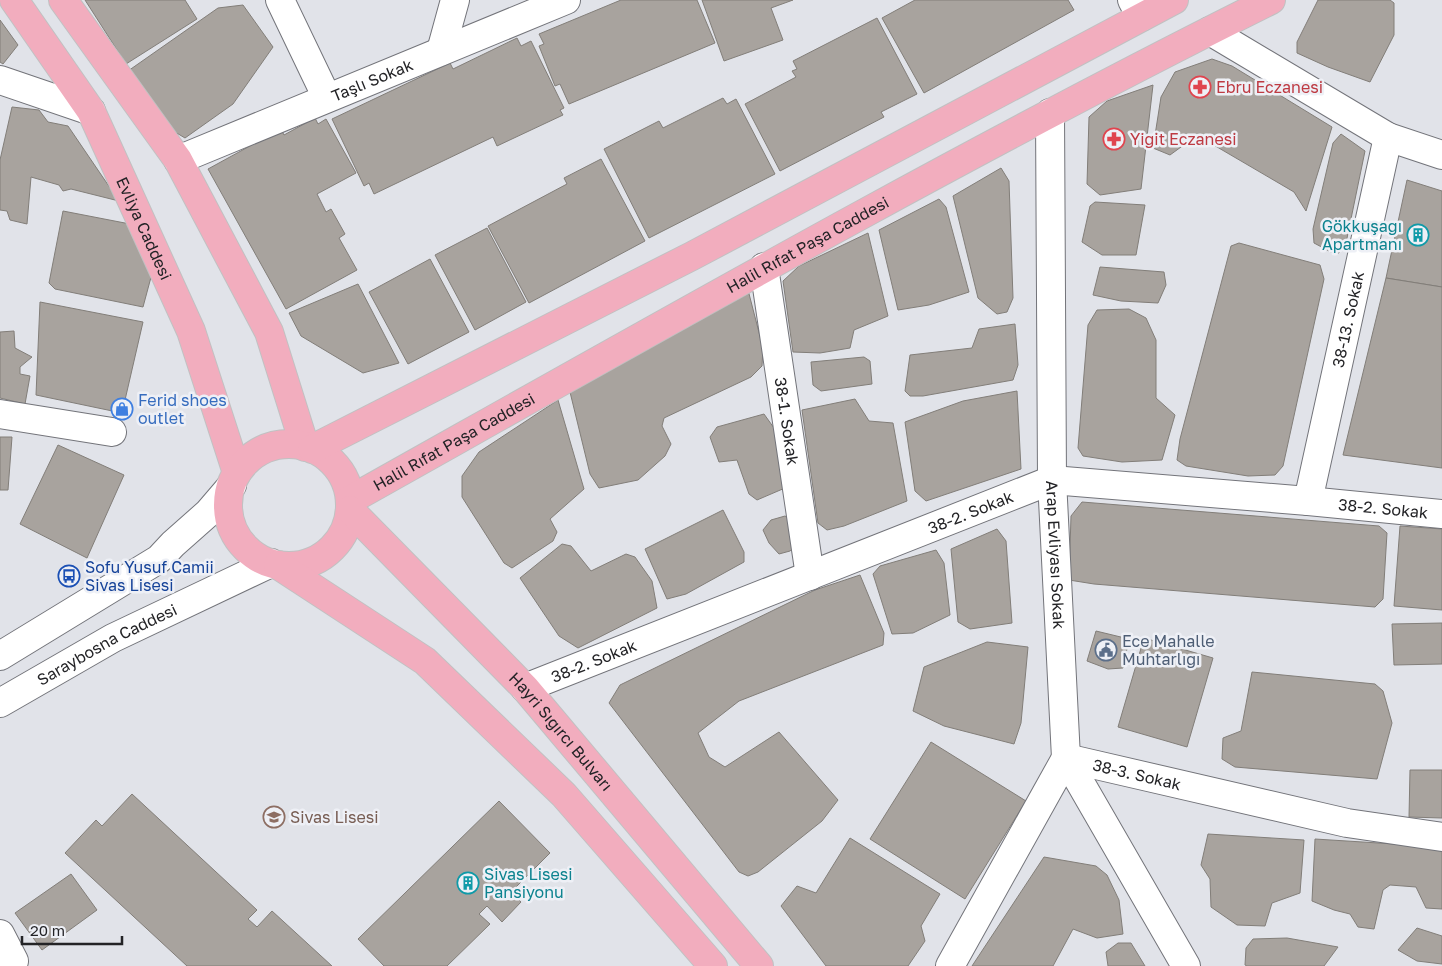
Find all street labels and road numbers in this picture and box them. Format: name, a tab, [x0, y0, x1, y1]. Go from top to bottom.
street label: Taşlı Sokak	[328, 54, 416, 106]
street label: Evliya Caddesi	[112, 174, 176, 283]
street label: Halil Rıfat Paşa Caddesi	[723, 192, 892, 297]
street label: 38-13. Sokak	[1328, 269, 1368, 369]
street label: 38-1. Sokak	[771, 376, 803, 467]
street label: Halil Rıfat Paşa Caddesi	[369, 388, 538, 495]
street label: Arap Evliyası Sokak	[1042, 480, 1070, 630]
street label: 38-2. Sokak	[925, 486, 1016, 538]
street label: 38-2. Sokak	[1337, 494, 1429, 523]
street label: Saraybosna Caddesi	[33, 599, 180, 690]
street label: 38-2. Sokak	[548, 635, 639, 687]
street label: Hayri Sığırcı Bulvarı	[505, 668, 617, 795]
street label: 38-3. Sokak	[1091, 754, 1183, 794]

